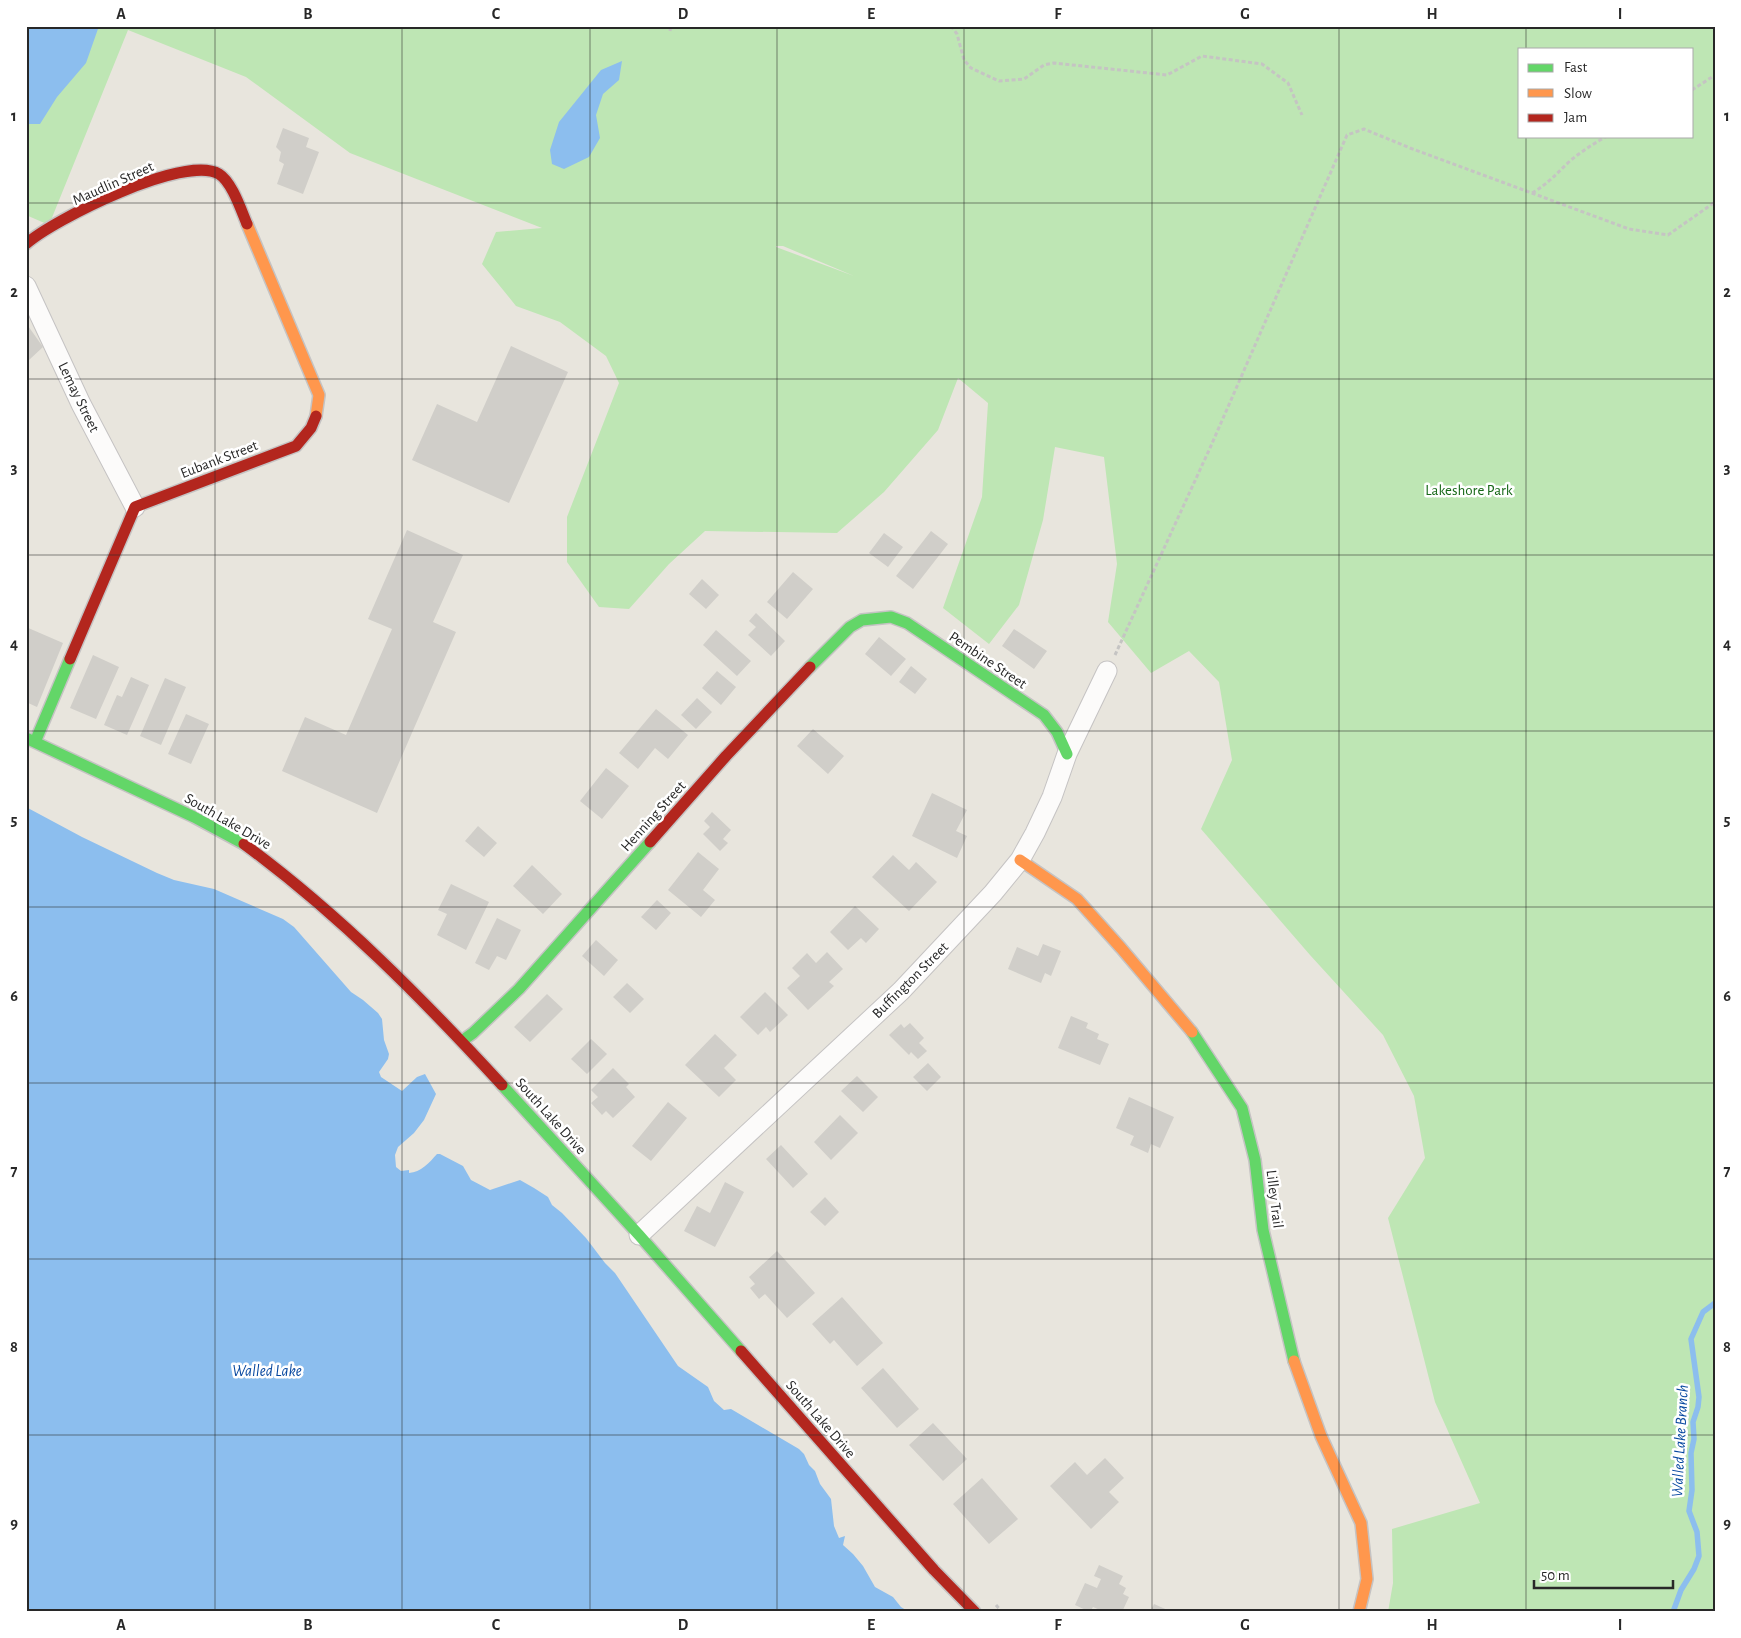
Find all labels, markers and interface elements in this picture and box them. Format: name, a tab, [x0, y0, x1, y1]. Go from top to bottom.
text: A	[116, 6, 126, 22]
text: B	[303, 6, 313, 22]
text: C	[492, 6, 501, 22]
text: D	[678, 6, 689, 22]
text: E	[867, 6, 875, 22]
text: F	[1054, 6, 1062, 22]
text: G	[1240, 6, 1250, 22]
text: H	[1426, 6, 1438, 22]
text: I	[1618, 6, 1622, 22]
legend	[1518, 48, 1694, 138]
text: Fast	[1564, 60, 1588, 75]
text: Slow	[1564, 86, 1592, 101]
text: 1	[11, 108, 17, 124]
text: 1	[1724, 108, 1730, 124]
text: Jam	[1564, 110, 1587, 125]
street label: Maudlin Street	[70, 159, 156, 208]
text: 2	[10, 284, 18, 300]
text: 2	[1723, 284, 1731, 300]
street label: Lemay Street	[55, 360, 102, 435]
street label: Eubank Street	[178, 438, 260, 481]
text: 3	[11, 460, 18, 476]
text: 3	[1724, 460, 1731, 476]
park label: Lakeshore Park	[1425, 483, 1513, 498]
street label: Pembine Street	[946, 629, 1029, 692]
text: 4	[10, 636, 18, 652]
text: 4	[1723, 636, 1731, 652]
street label: Henning Street	[618, 778, 689, 854]
street label: South Lake Drive	[182, 791, 274, 852]
text: 5	[11, 812, 18, 828]
text: 5	[1724, 812, 1731, 828]
street label: Buffington Street	[869, 939, 951, 1021]
text: 6	[10, 988, 18, 1004]
text: 6	[1723, 988, 1731, 1004]
street label: South Lake Drive	[513, 1075, 589, 1158]
text: 7	[11, 1163, 18, 1179]
text: 7	[1724, 1163, 1731, 1179]
street label: Lilley Trail	[1263, 1169, 1286, 1229]
text: 8	[10, 1339, 18, 1355]
text: 8	[1723, 1339, 1731, 1355]
water label: Walled Lake	[232, 1363, 302, 1379]
street label: South Lake Drive	[783, 1378, 858, 1461]
water label: Walled Lake Branch	[1669, 1384, 1691, 1498]
text: 9	[10, 1515, 18, 1531]
text: 9	[1723, 1515, 1731, 1531]
scale bar	[1534, 1558, 1672, 1590]
text: 50 m	[1541, 1568, 1570, 1583]
text: A	[116, 1617, 126, 1633]
text: B	[303, 1617, 313, 1633]
text: C	[492, 1617, 501, 1633]
text: D	[678, 1617, 689, 1633]
text: E	[867, 1617, 875, 1633]
text: F	[1054, 1617, 1062, 1633]
text: G	[1240, 1617, 1250, 1633]
text: H	[1426, 1617, 1438, 1633]
text: I	[1618, 1617, 1622, 1633]

